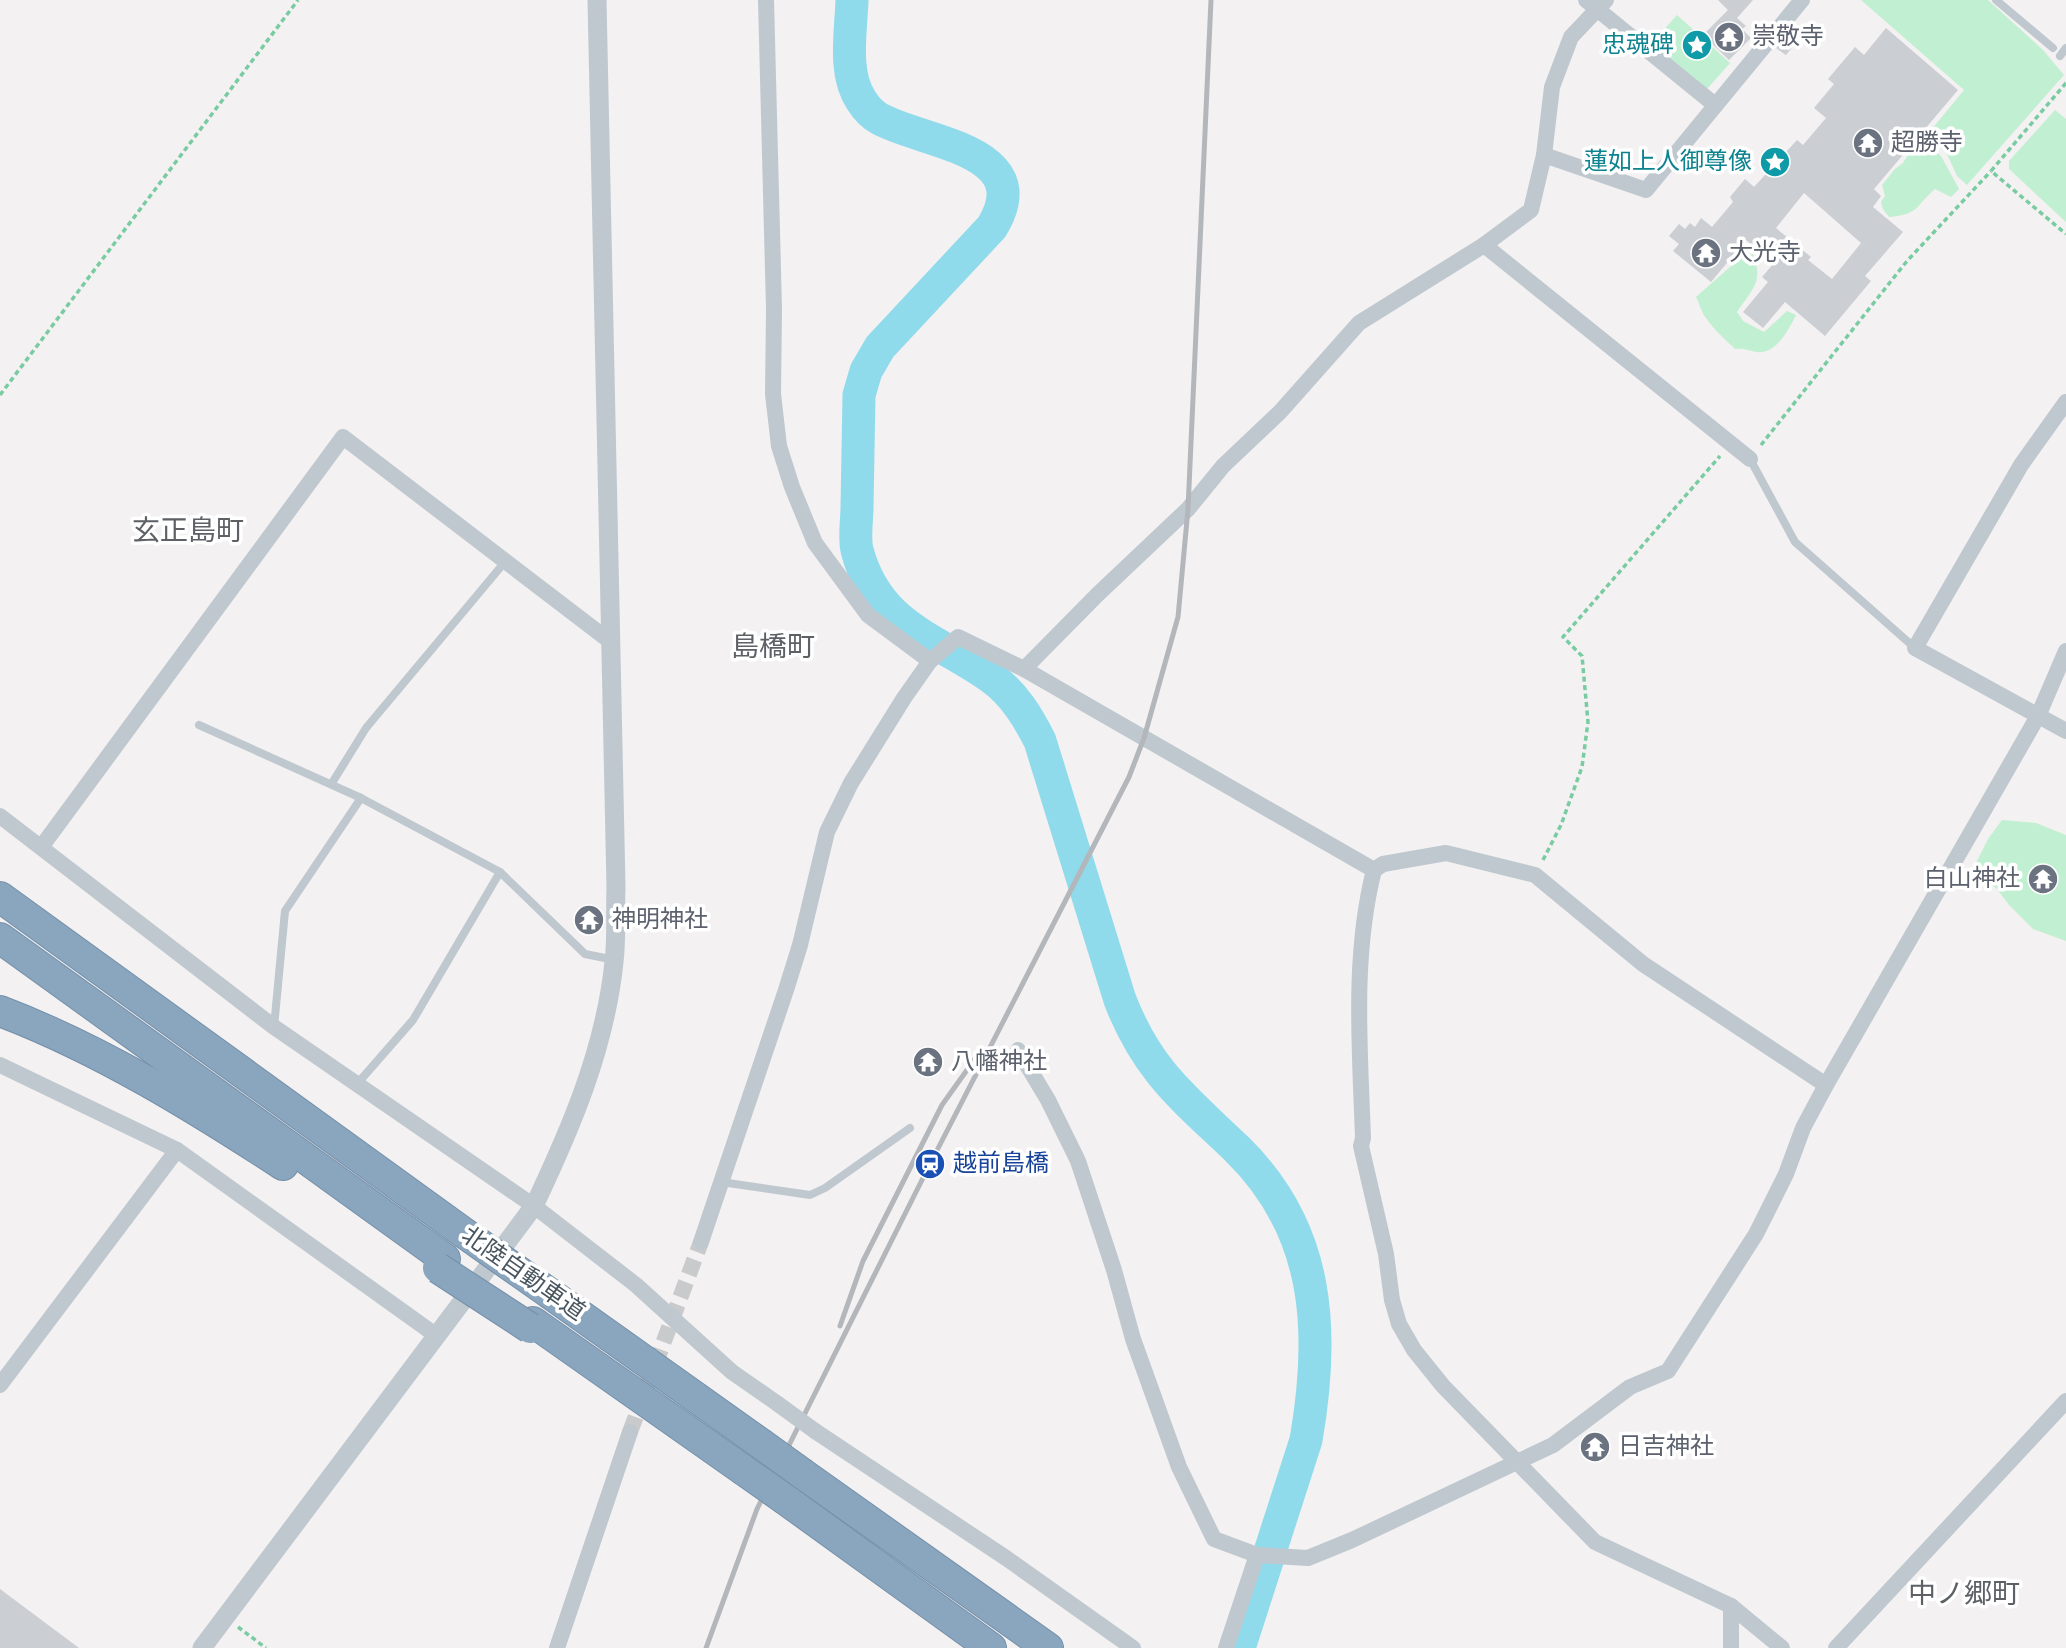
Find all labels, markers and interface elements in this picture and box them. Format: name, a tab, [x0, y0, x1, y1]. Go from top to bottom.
temple icon: 崇敬寺	[1712, 20, 1746, 54]
place label: 崇敬寺	[1752, 23, 1824, 49]
place icon: 忠魂碑	[1680, 28, 1714, 62]
place label: 忠魂碑	[1602, 31, 1674, 57]
temple icon: 超勝寺	[1851, 126, 1885, 160]
place label: 超勝寺	[1891, 130, 1963, 155]
place icon: 蓮如上人御尊像	[1758, 145, 1792, 179]
place label: 蓮如上人御尊像	[1584, 148, 1752, 174]
temple icon: 大光寺	[1689, 236, 1723, 270]
place label: 大光寺	[1729, 239, 1801, 265]
district label: 玄正島町	[132, 516, 244, 546]
district label: 島橋町	[731, 632, 815, 662]
temple icon: 白山神社	[2026, 862, 2060, 896]
place label: 白山神社	[1924, 865, 2020, 891]
temple icon: 神明神社	[572, 903, 606, 937]
place label: 神明神社	[612, 906, 708, 932]
temple icon: 八幡神社	[911, 1045, 945, 1079]
place label: 八幡神社	[951, 1048, 1047, 1074]
station icon: 越前島橋	[913, 1147, 947, 1181]
place label: 越前島橋	[953, 1150, 1049, 1176]
street label: 北陸自動車道	[457, 1221, 590, 1325]
temple icon: 日吉神社	[1578, 1430, 1612, 1464]
place label: 日吉神社	[1618, 1433, 1714, 1459]
district label: 中ノ郷町	[1908, 1579, 2020, 1609]

